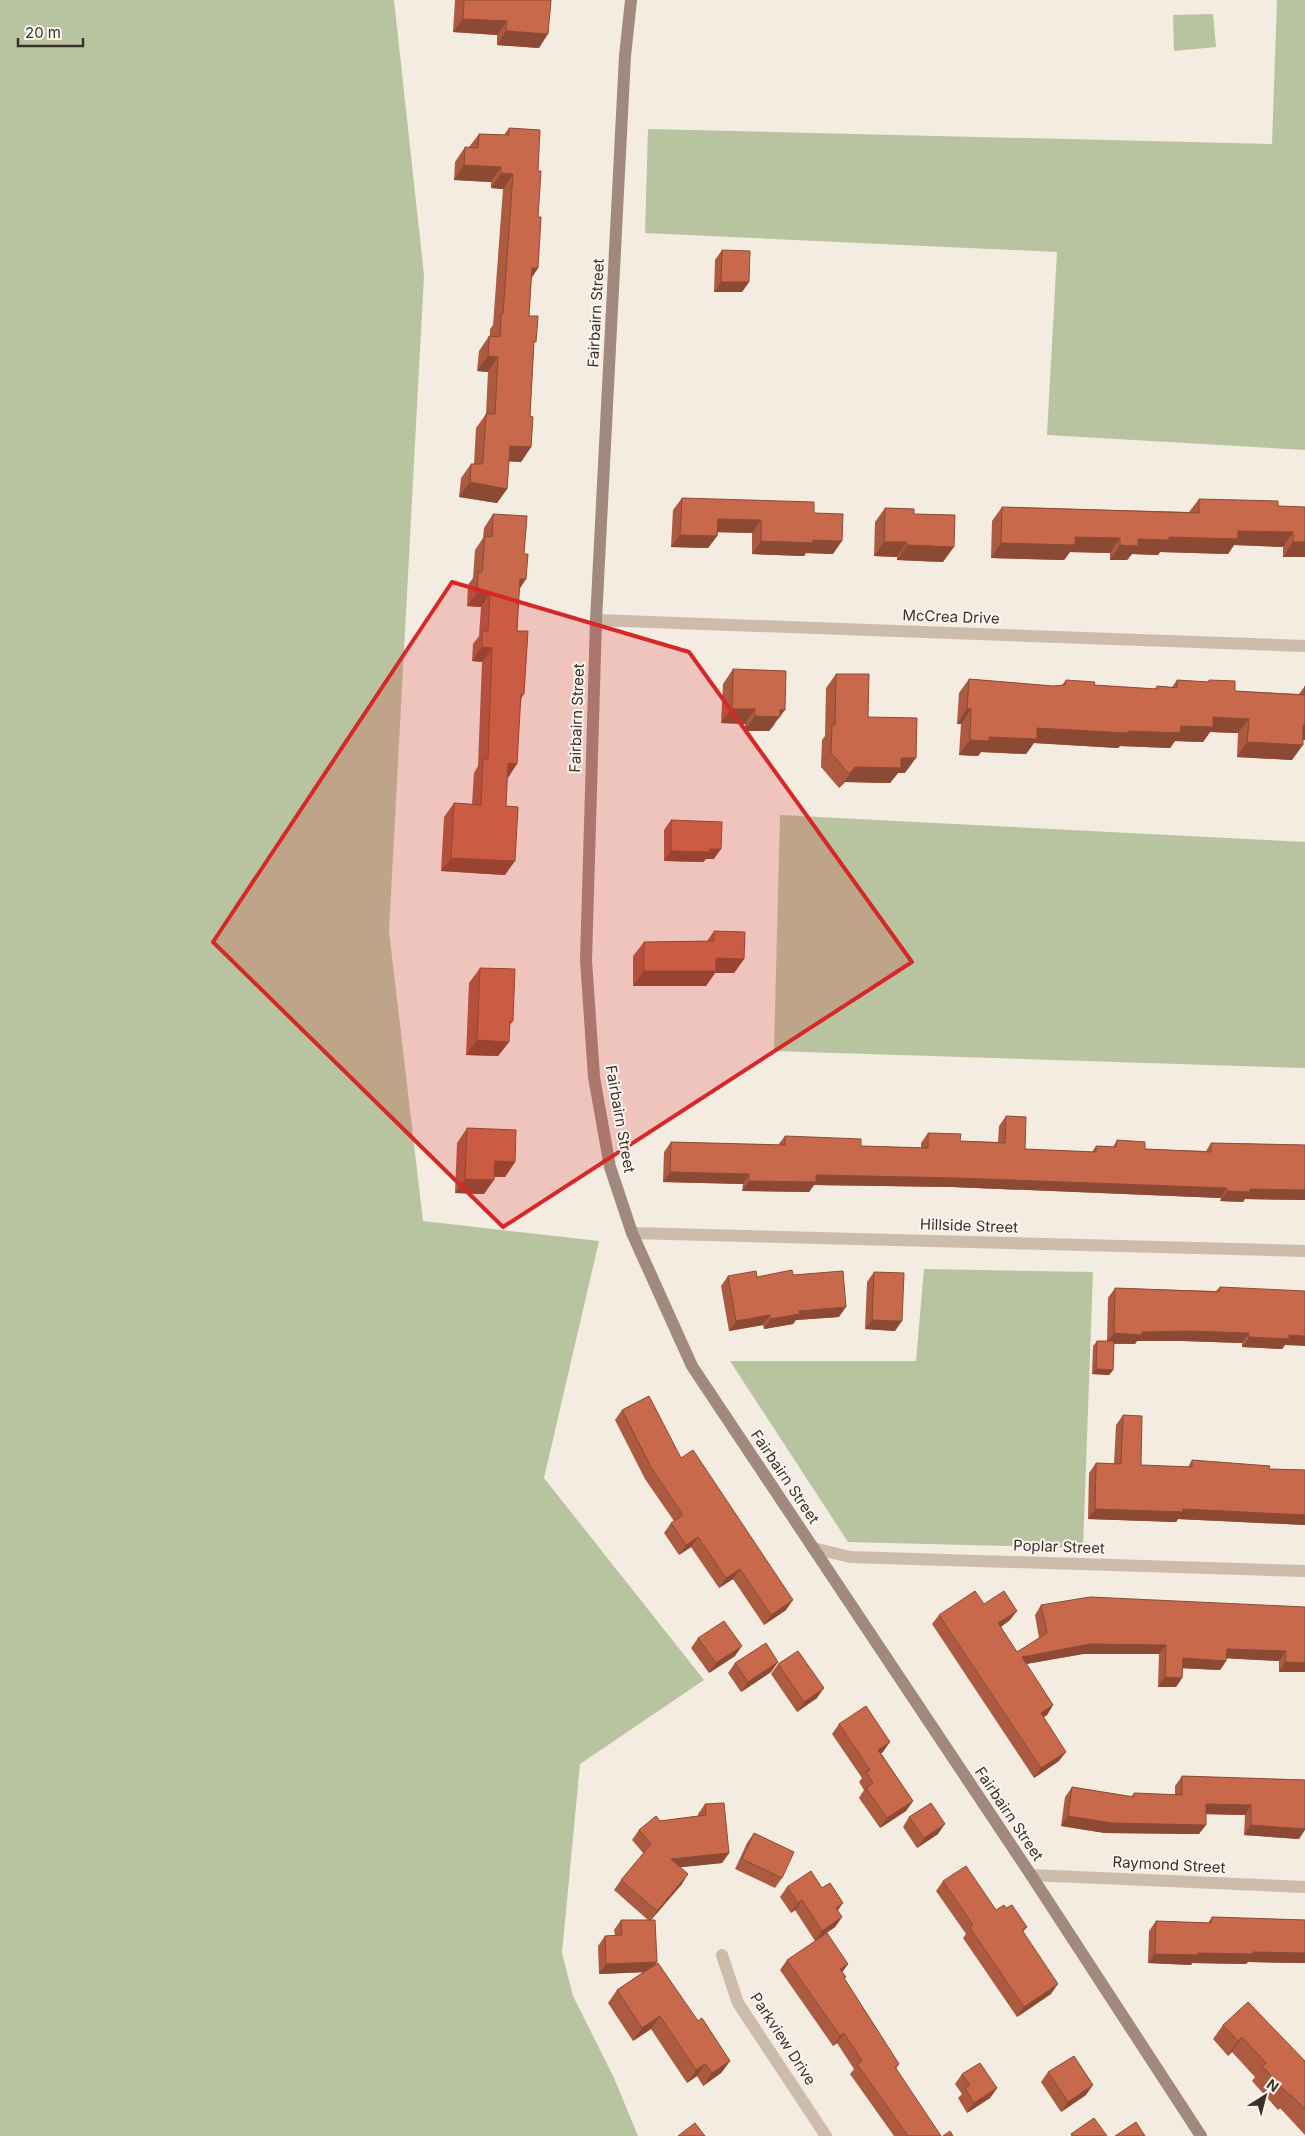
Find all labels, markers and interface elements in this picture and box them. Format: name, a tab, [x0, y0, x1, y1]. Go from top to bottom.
scale bar	[18, 15, 82, 47]
text: 20 m	[25, 23, 61, 42]
street label: Fairbairn Street	[583, 258, 608, 368]
street label: McCrea Drive	[902, 605, 1000, 628]
street label: Fairbairn Street	[565, 663, 588, 773]
street label: Fairbairn Street	[602, 1064, 639, 1174]
street label: Hillside Street	[920, 1214, 1018, 1237]
street label: Fairbairn Street	[747, 1426, 824, 1527]
street label: Poplar Street	[1013, 1535, 1105, 1558]
street label: Fairbairn Street	[971, 1763, 1048, 1864]
street label: Raymond Street	[1112, 1852, 1226, 1877]
street label: Parkview Drive	[746, 1989, 820, 2089]
north arrow	[1240, 2071, 1290, 2121]
text: N	[1264, 2075, 1282, 2095]

